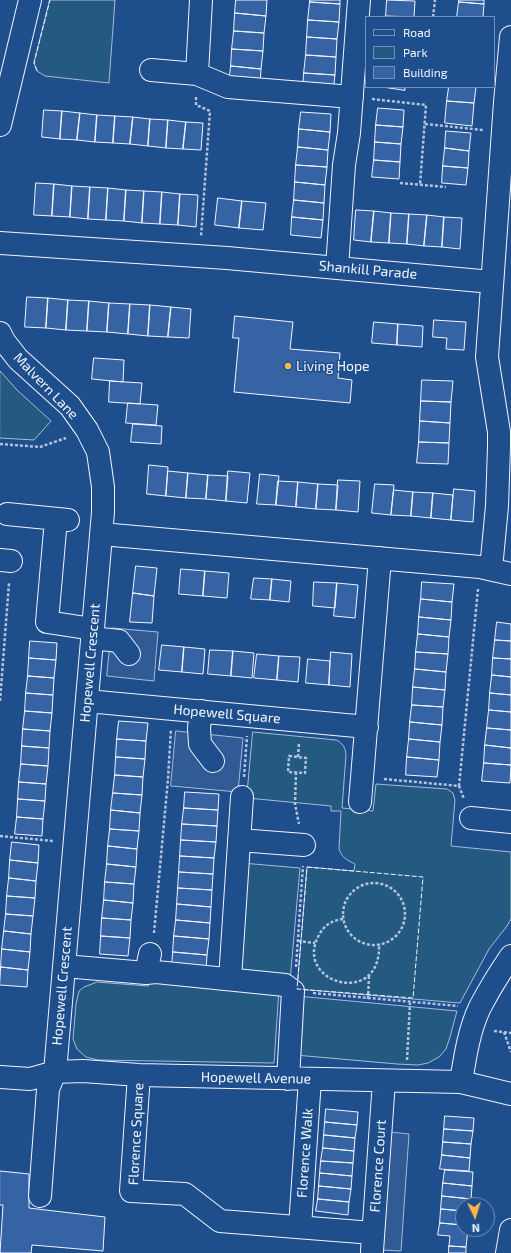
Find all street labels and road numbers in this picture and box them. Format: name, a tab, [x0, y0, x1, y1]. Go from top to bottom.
street label: Shankill Parade	[318, 257, 418, 283]
street label: Malvern Lane	[10, 349, 82, 423]
street label: Hopewell Crescent	[76, 603, 104, 723]
street label: Hopewell Square	[173, 701, 281, 727]
street label: Hopewell Crescent	[48, 926, 76, 1046]
street label: Hopewell Avenue	[201, 1069, 311, 1087]
street label: Florence Square	[125, 1082, 147, 1186]
street label: Florence Walk	[293, 1107, 317, 1199]
street label: Florence Court	[366, 1119, 390, 1213]

